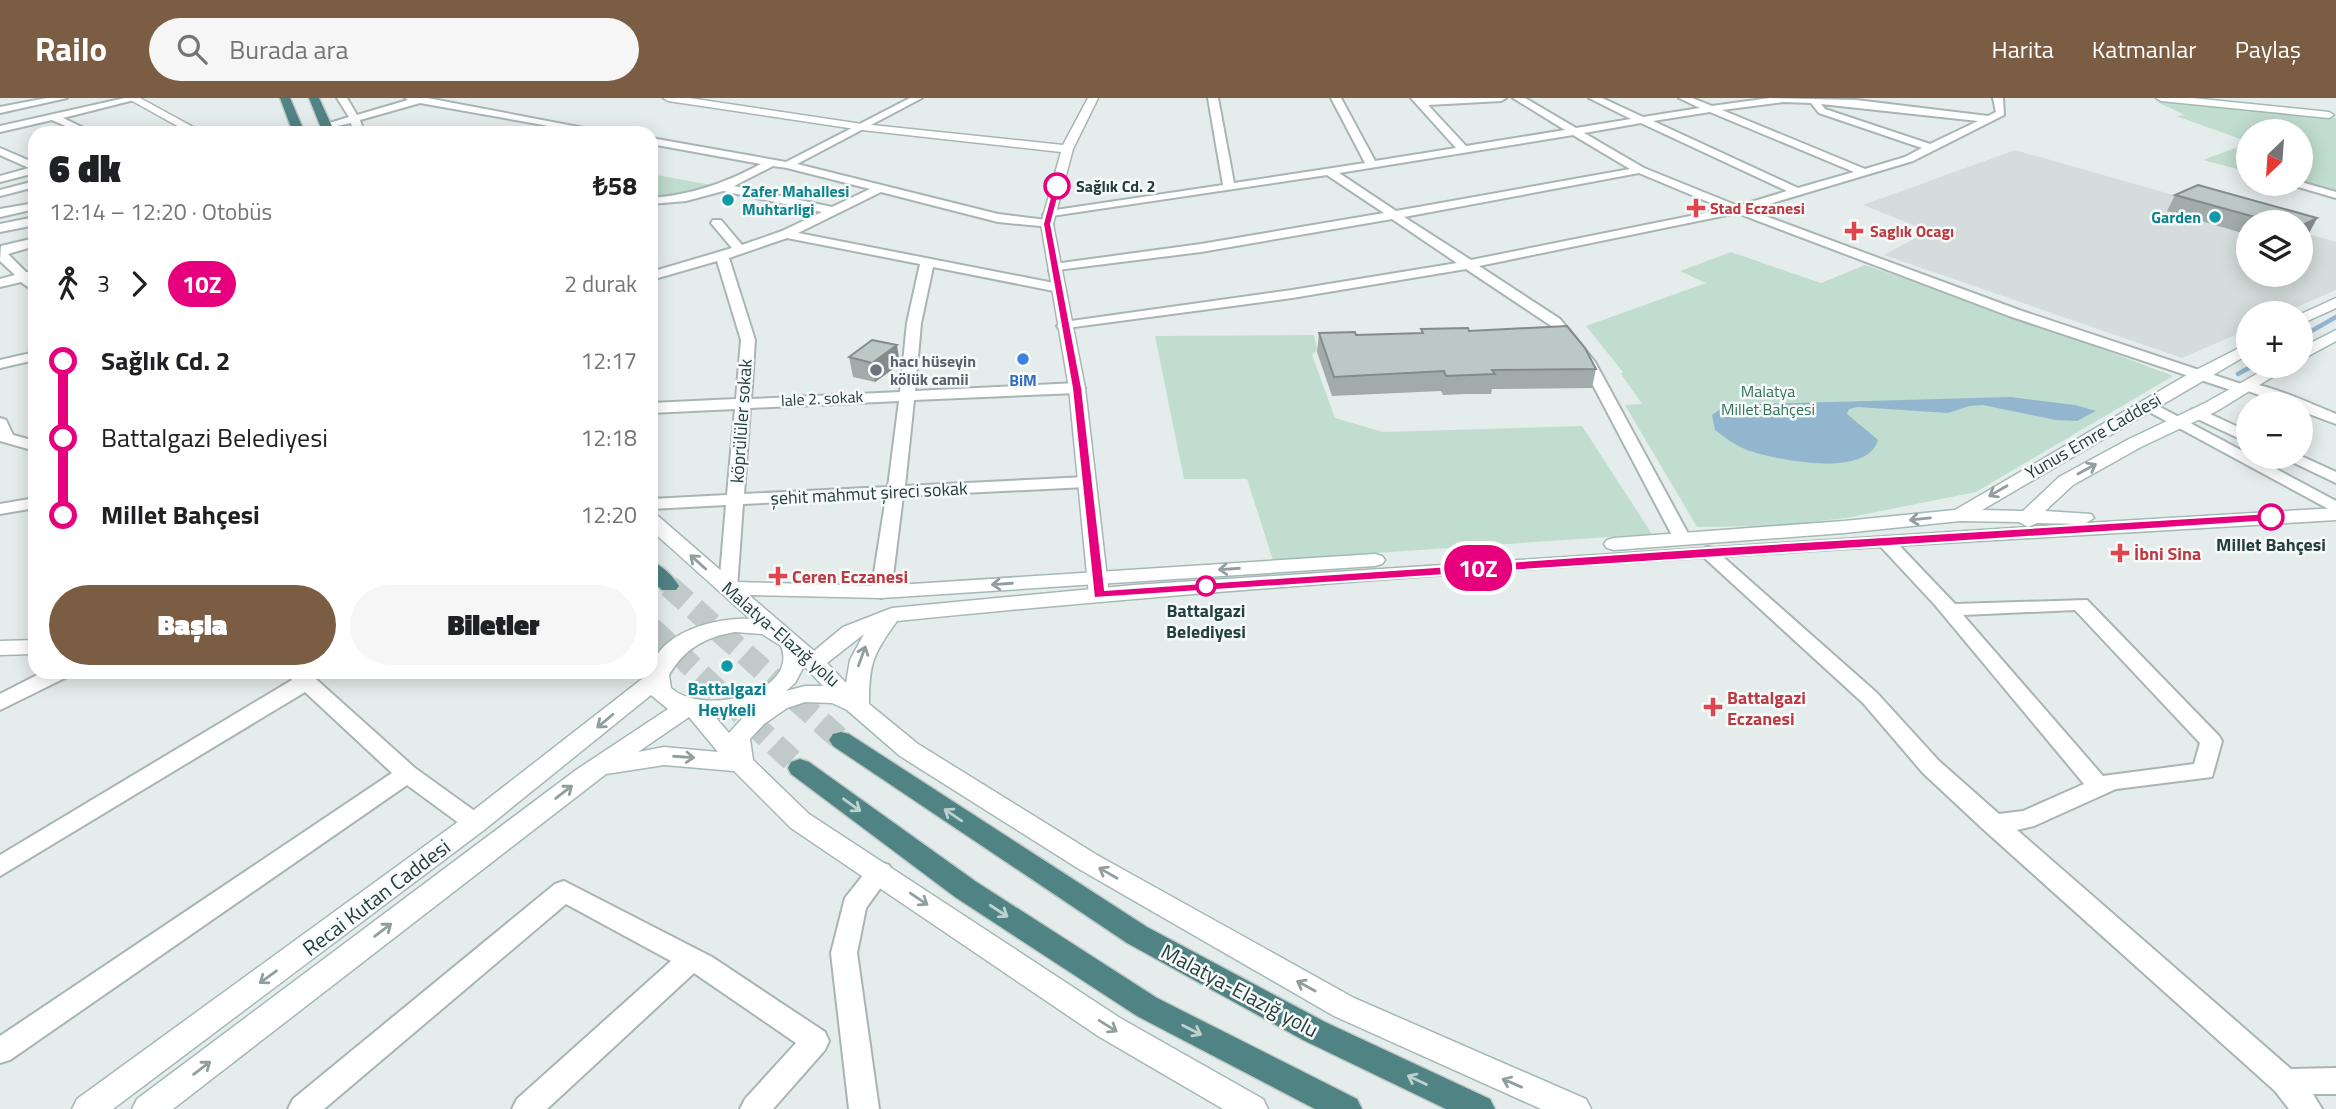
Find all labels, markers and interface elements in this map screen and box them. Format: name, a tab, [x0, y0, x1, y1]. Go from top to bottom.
search box	[149, 18, 639, 81]
text: Railo	[35, 24, 107, 74]
icon: search	[173, 30, 211, 68]
text: Burada ara	[229, 30, 349, 69]
text: Harita	[1991, 31, 2054, 67]
text: Katmanlar	[2092, 31, 2197, 67]
text: Paylaş	[2235, 31, 2301, 67]
north arrow	[2236, 119, 2314, 196]
map controls	[2236, 119, 2313, 469]
text: 6 dk	[49, 139, 121, 197]
text: ₺58	[593, 166, 637, 205]
marker: Sağlık Cd. 2	[1044, 173, 1070, 199]
place label: Sağlık Cd. 2	[1076, 174, 1156, 198]
place label: Zafer Mahallesi Muhtarligi	[742, 179, 849, 221]
marker: Zafer Mahallesi Muhtarligi	[720, 192, 736, 208]
text: 12:14 – 12:20 · Otobüs	[49, 194, 272, 229]
place label: Stad Eczanesi	[1710, 196, 1805, 220]
marker: Stad Eczanesi	[1688, 200, 1704, 216]
place label: Garden	[2151, 205, 2201, 229]
marker: Garden	[2207, 209, 2223, 225]
button: layers	[2236, 210, 2313, 287]
place label: Saglık Ocagı	[1870, 219, 1954, 243]
marker: Saglık Ocagı	[1844, 221, 1864, 241]
icon: walk	[49, 265, 87, 303]
icon: forward	[120, 265, 158, 303]
text: 3	[97, 266, 110, 301]
text: 10Z	[182, 266, 222, 302]
text: 2 durak	[564, 266, 637, 301]
button: +	[2236, 301, 2313, 378]
text: Sağlık Cd. 2	[101, 341, 230, 380]
text: 12:17	[580, 343, 637, 378]
place label: hacı hüseyin kölük camii	[890, 349, 976, 391]
marker: BiM	[1015, 351, 1031, 367]
street label: köprülüler sokak	[723, 358, 759, 484]
marker: hacı hüseyin kölük camii	[868, 362, 884, 378]
place label: BiM	[1009, 368, 1037, 392]
park label: Malatya Millet Bahçesi	[1721, 379, 1815, 421]
street label: lale 2. sokak	[780, 384, 864, 412]
street label: Yunus Emre Caddesi	[2020, 386, 2166, 486]
button: −	[2236, 392, 2313, 469]
text: Battalgazi Belediyesi	[101, 418, 328, 457]
text: 12:18	[580, 420, 637, 455]
one-way arrow	[2076, 462, 2096, 476]
street label: şehit mahmut şireci sokak	[770, 474, 969, 512]
one-way arrow	[1989, 485, 2009, 499]
text: Millet Bahçesi	[101, 495, 260, 534]
text: 12:20	[580, 497, 637, 532]
marker: Millet Bahçesi	[2258, 504, 2284, 530]
one-way arrow	[1909, 513, 1932, 526]
place label: Millet Bahçesi	[2216, 531, 2326, 558]
place label: İbni Sina	[2134, 540, 2201, 567]
line badge: 10Z	[1438, 545, 1518, 591]
marker: İbni Sina	[2112, 545, 2128, 561]
text: 10Z	[1458, 550, 1498, 586]
one-way arrow	[690, 554, 708, 570]
place label: Ceren Eczanesi	[792, 563, 908, 590]
one-way arrow	[1218, 563, 1241, 576]
marker: Ceren Eczanesi	[770, 568, 786, 584]
street label: Malatya-Elazığ yolu	[716, 575, 846, 693]
marker: Battalgazi Belediyesi	[1196, 576, 1216, 596]
one-way arrow	[991, 577, 1014, 590]
button: Başla	[49, 585, 336, 665]
button: Biletler	[350, 585, 637, 665]
place label: Battalgazi Belediyesi	[1166, 597, 1246, 645]
one-way arrow	[857, 646, 870, 668]
marker: Battalgazi Heykeli	[719, 658, 735, 674]
place label: Battalgazi Heykeli	[688, 675, 766, 723]
place label: Battalgazi Eczanesi	[1727, 684, 1806, 732]
marker: Battalgazi Eczanesi	[1705, 699, 1721, 715]
one-way arrow	[597, 713, 615, 728]
one-way arrow	[672, 750, 695, 763]
one-way arrow	[555, 785, 574, 800]
one-way arrow	[842, 798, 861, 813]
one-way arrow	[944, 808, 964, 822]
street label: Recai Kutan Caddesi	[295, 831, 457, 963]
one-way arrow	[1099, 866, 1119, 880]
one-way arrow	[909, 891, 928, 906]
one-way arrow	[988, 905, 1008, 919]
one-way arrow	[374, 922, 392, 937]
street label: Malatya-Elazığ yolu	[1156, 935, 1324, 1045]
one-way arrow	[259, 970, 278, 984]
one-way arrow	[1296, 979, 1317, 992]
one-way arrow	[1098, 1018, 1117, 1033]
one-way arrow	[1181, 1024, 1202, 1038]
one-way arrow	[193, 1060, 211, 1075]
one-way arrow	[1407, 1072, 1428, 1086]
one-way arrow	[1501, 1076, 1523, 1089]

